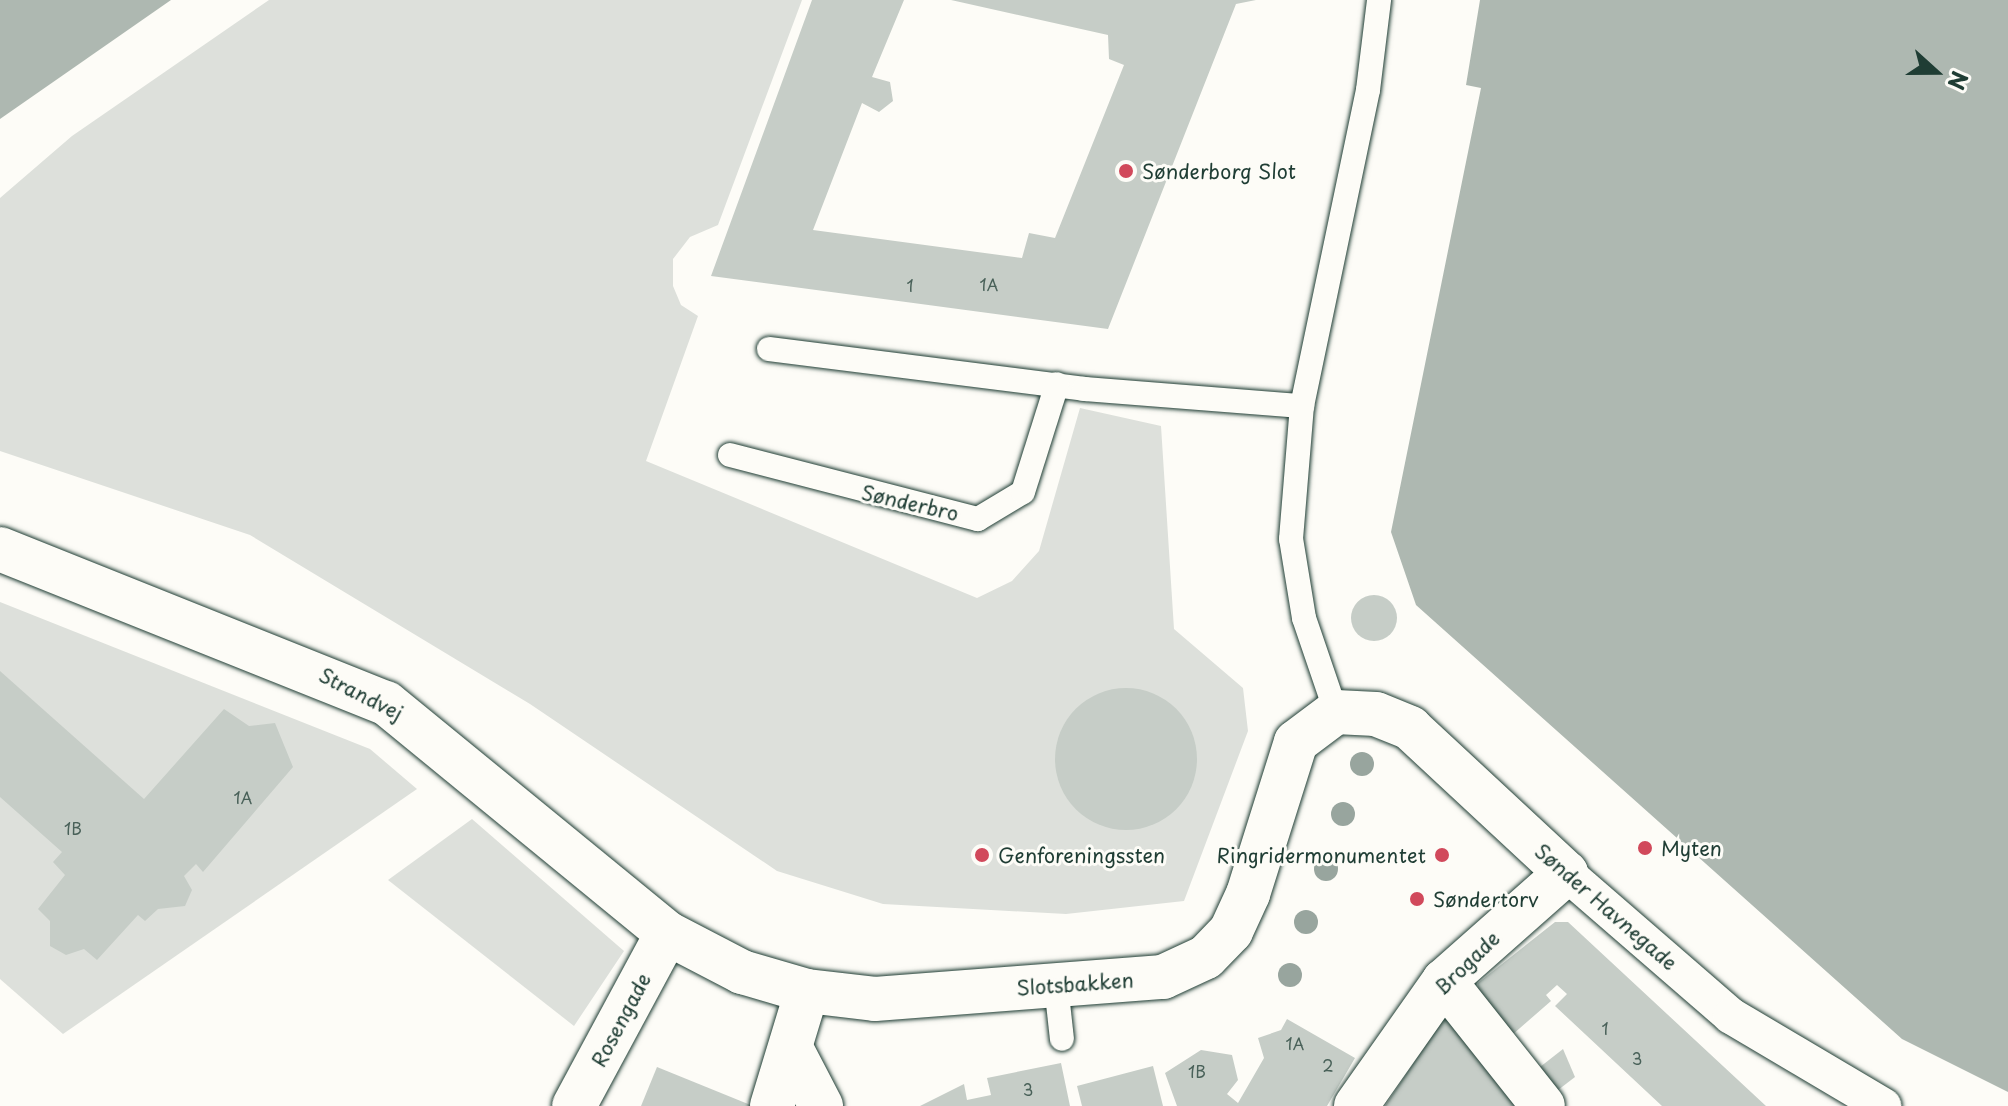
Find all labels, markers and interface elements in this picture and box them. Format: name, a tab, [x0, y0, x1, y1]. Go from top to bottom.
north arrow	[1896, 32, 1976, 112]
text: N	[1940, 67, 1977, 95]
place label: Sønderborg Slot	[1142, 159, 1296, 183]
marker: Sønderborg Slot	[1117, 162, 1135, 180]
house number: 1A	[980, 274, 998, 294]
house number: 1	[906, 275, 914, 295]
street label: Sønderbro	[859, 480, 961, 526]
street label: Strandvej	[315, 663, 407, 725]
house number: 1A	[234, 787, 252, 807]
house number: 1B	[64, 818, 82, 838]
place label: Myten	[1661, 836, 1722, 860]
street label: Sønder Havnegade	[1530, 839, 1682, 975]
marker: Myten	[1636, 839, 1654, 857]
place label: Genforeningssten	[998, 843, 1165, 867]
place label: Ringridermonumentet	[1216, 843, 1426, 867]
marker: Genforeningssten	[973, 846, 991, 864]
marker: Ringridermonumentet	[1433, 846, 1451, 864]
place label: Søndertorv	[1433, 887, 1539, 911]
marker: Søndertorv	[1408, 890, 1426, 908]
street label: Brogade	[1430, 926, 1504, 1000]
street label: Slotsbakken	[1016, 968, 1134, 1000]
street label: Rosengade	[586, 969, 656, 1071]
house number: 1	[1601, 1018, 1609, 1038]
house number: 1A	[1286, 1033, 1304, 1053]
house number: 3	[1632, 1048, 1642, 1068]
house number: 2	[1322, 1055, 1334, 1075]
house number: 1B	[1188, 1061, 1206, 1081]
house number: 3	[1023, 1079, 1033, 1099]

